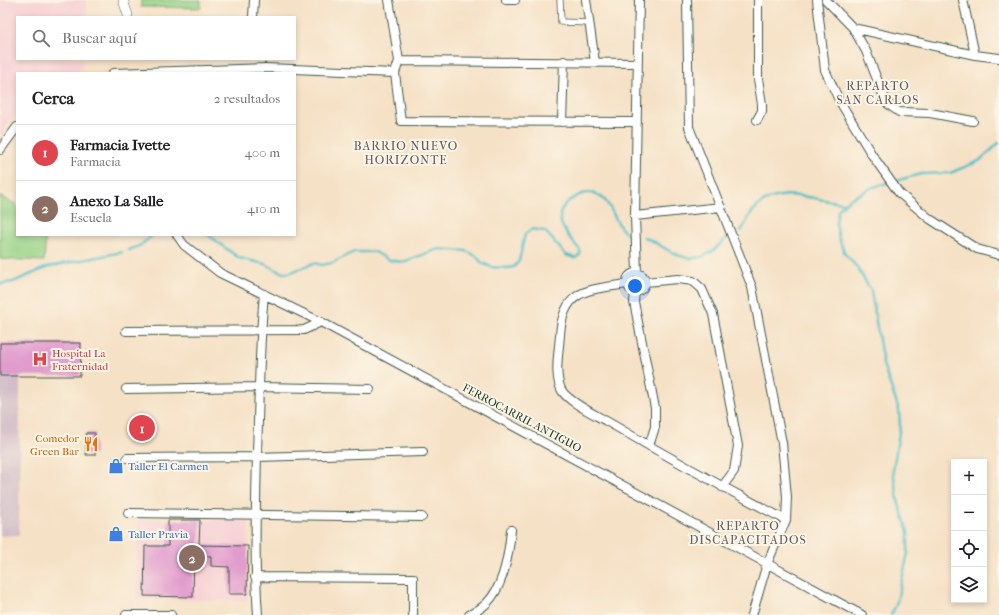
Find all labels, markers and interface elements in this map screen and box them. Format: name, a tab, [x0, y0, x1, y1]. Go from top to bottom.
search box	[16, 16, 296, 60]
icon: search	[30, 27, 52, 49]
text: Buscar aquí	[62, 29, 137, 47]
district label: REPARTO SAN CARLOS	[836, 79, 920, 107]
text: Cerca	[32, 88, 74, 108]
text: 2 resultados	[214, 91, 280, 106]
text: Farmacia Ivette	[70, 136, 170, 154]
district label: BARRIO NUEVO HORIZONTE	[354, 139, 458, 167]
text: 1	[43, 145, 47, 160]
text: 400 m	[244, 145, 280, 160]
text: Farmacia	[70, 154, 121, 169]
text: Anexo La Salle	[70, 192, 164, 210]
text: 2	[42, 201, 48, 216]
text: 410 m	[247, 201, 280, 216]
text: Escuela	[70, 210, 112, 225]
your location	[625, 276, 645, 296]
place label: Hospital La Fraternidad	[52, 347, 109, 373]
hospital icon: Hospital La Fraternidad	[31, 350, 49, 368]
street label: FERROCARRIL ANTIGUO	[460, 381, 584, 455]
pin: 1	[129, 413, 155, 443]
place label: Comedor Green Bar	[30, 432, 79, 458]
restaurant icon: Comedor Green Bar	[82, 435, 100, 453]
shop icon: Taller El Carmen	[107, 457, 125, 475]
map controls	[951, 459, 987, 603]
button: +	[951, 459, 987, 495]
place label: Taller El Carmen	[128, 460, 209, 473]
button: −	[951, 495, 987, 531]
district label: REPARTO DISCAPACITADOS	[689, 519, 807, 547]
shop icon: Taller Pravia	[107, 525, 125, 543]
place label: Taller Pravia	[128, 528, 189, 541]
button: locate	[951, 531, 987, 567]
pin: 2	[179, 543, 205, 573]
button: layers	[951, 567, 987, 603]

